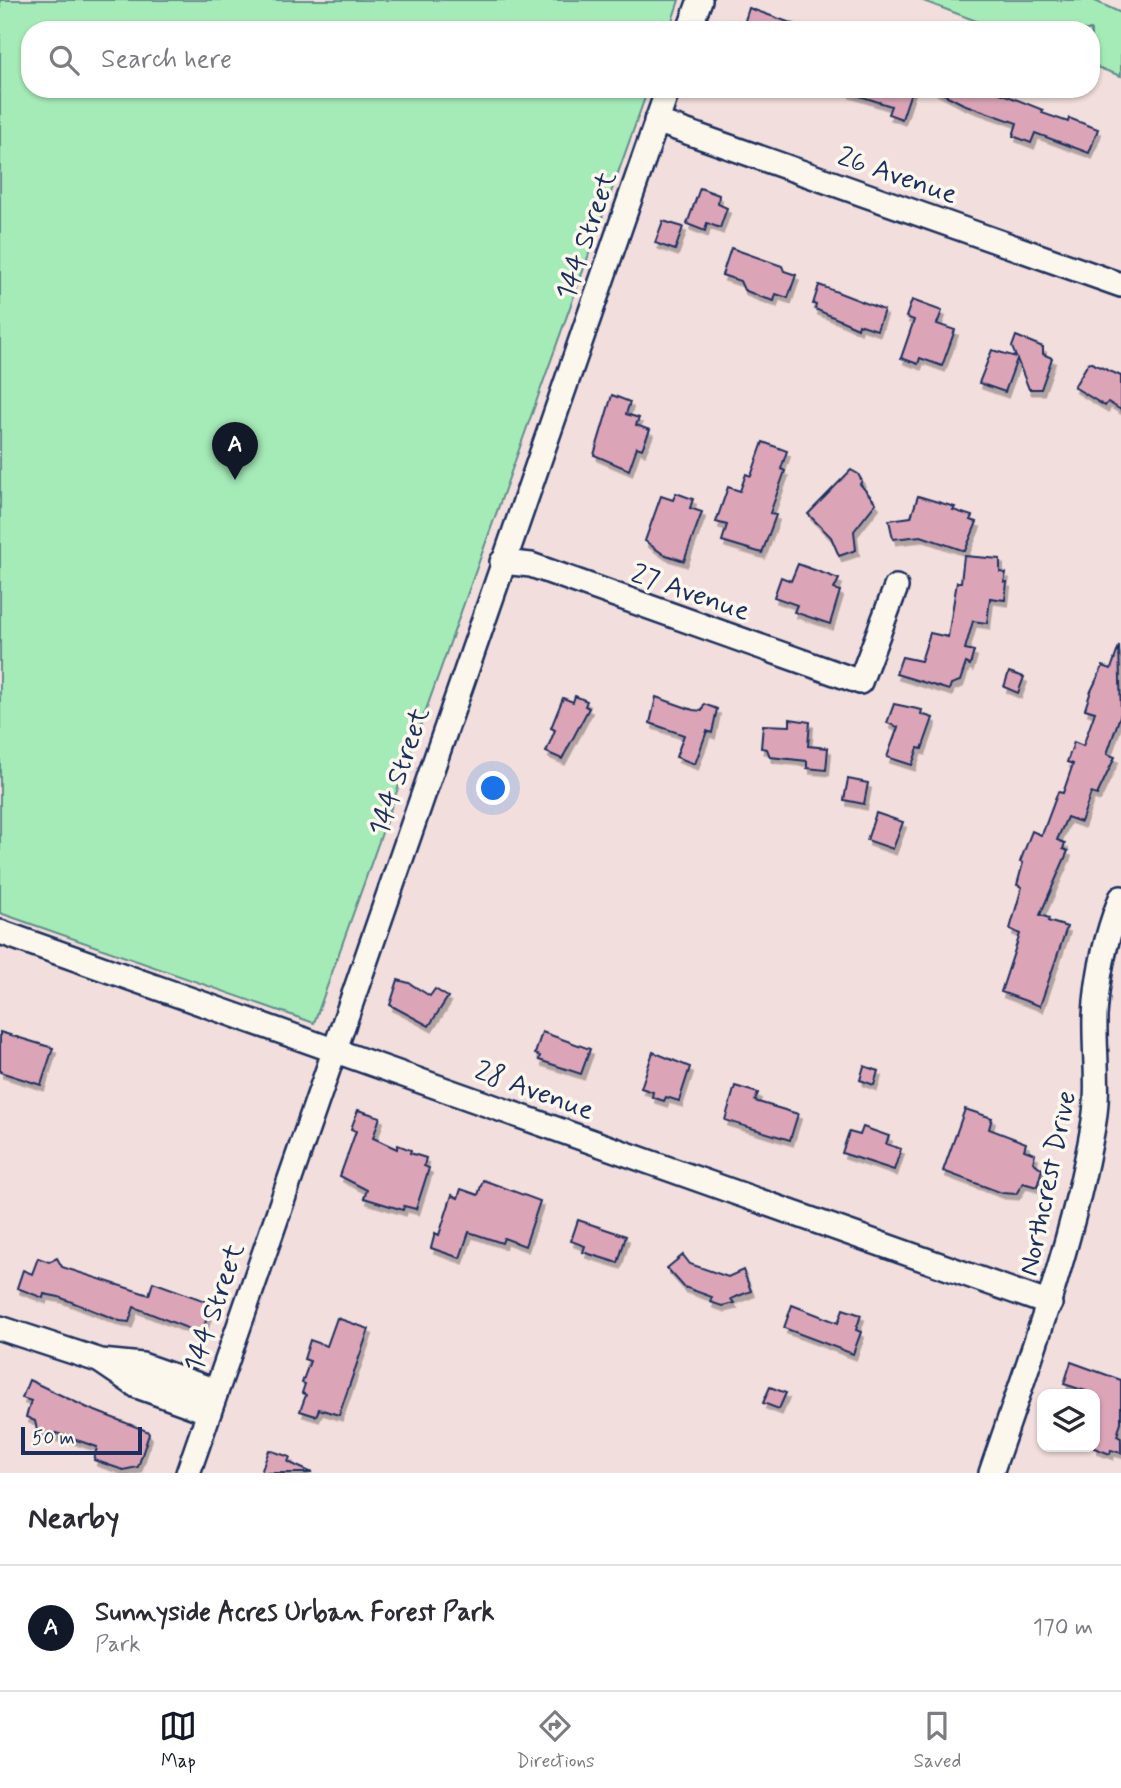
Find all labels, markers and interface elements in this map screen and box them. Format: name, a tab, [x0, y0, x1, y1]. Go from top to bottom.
search box	[21, 21, 1100, 98]
icon: search	[45, 41, 83, 79]
text: Search here	[101, 43, 232, 77]
street label: 26 Avenue	[832, 139, 962, 214]
street label: 144 Street	[548, 166, 627, 305]
pin: A	[212, 422, 258, 480]
street label: 27 Avenue	[626, 556, 754, 631]
street label: 144 Street	[361, 702, 440, 841]
your location	[476, 771, 510, 805]
street label: 28 Avenue	[469, 1053, 599, 1130]
street label: Northcrest Drive	[1011, 1088, 1086, 1280]
street label: 144 Street	[176, 1238, 255, 1377]
map controls	[1037, 1389, 1100, 1452]
button: layers	[1037, 1389, 1100, 1452]
scale bar	[21, 1424, 142, 1456]
text: 50 m	[32, 1426, 75, 1451]
text: Nearby	[28, 1499, 119, 1538]
text: Sunnyside Acres Urban Forest Park	[95, 1596, 494, 1630]
text: A	[43, 1613, 59, 1643]
text: 170 m	[1033, 1613, 1093, 1643]
text: Park	[95, 1630, 141, 1660]
tab: Map	[159, 1707, 197, 1774]
tab: Directions	[516, 1707, 595, 1774]
tab: Saved	[913, 1707, 961, 1774]

